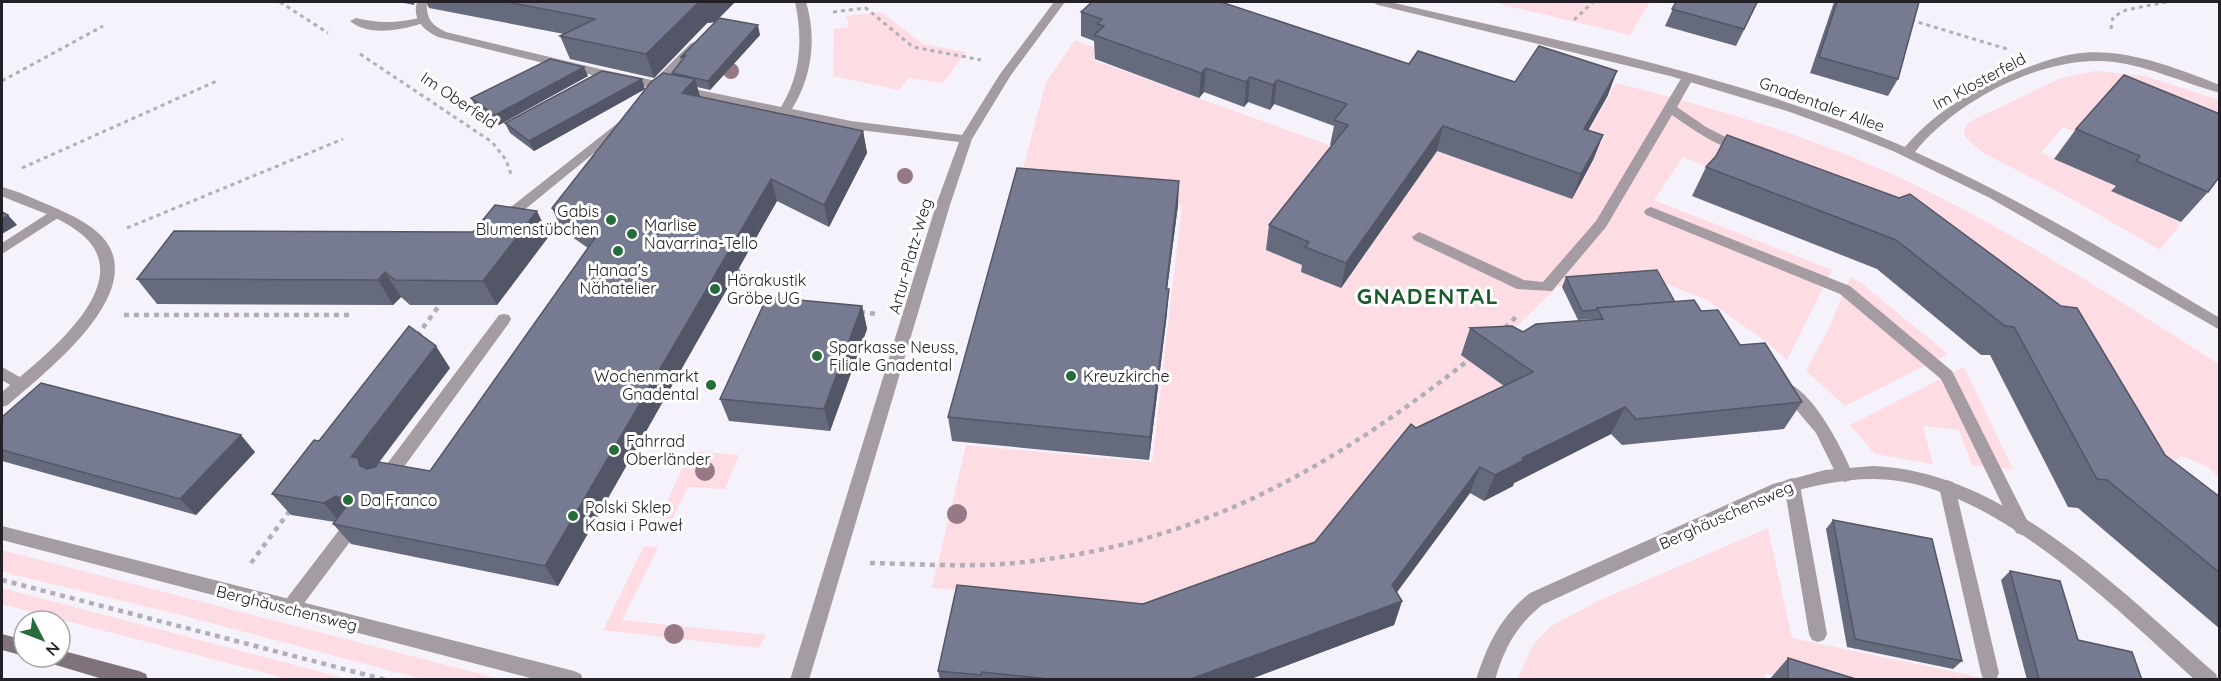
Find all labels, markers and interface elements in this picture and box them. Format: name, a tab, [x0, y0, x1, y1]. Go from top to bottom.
street label: Im Klosterfeld	[1929, 48, 2029, 114]
street label: Im Oberfeld	[417, 67, 501, 133]
street label: Gnadentaler Allee	[1757, 72, 1887, 136]
street label: Artur-Platz-Weg	[884, 196, 936, 316]
place label: Gabis Blumenstübchen	[476, 201, 599, 239]
marker: Gabis Blumenstübchen	[604, 213, 618, 227]
place label: Marlise Navarrina-Tello	[644, 215, 758, 253]
marker: Marlise Navarrina-Tello	[625, 227, 639, 241]
marker: Hanaa's Nähatelier	[611, 244, 625, 258]
place label: Hanaa's Nähatelier	[580, 260, 656, 298]
place label: Hörakustik Gröbe UG	[727, 270, 806, 308]
marker: Hörakustik Gröbe UG	[708, 282, 722, 296]
district label: GNADENTAL	[1357, 282, 1499, 310]
place label: Sparkasse Neuss, Filiale Gnadental	[829, 337, 958, 375]
marker: Sparkasse Neuss, Filiale Gnadental	[810, 349, 824, 363]
place label: Wochenmarkt Gnadental	[594, 366, 699, 404]
place label: Kreuzkirche	[1083, 366, 1170, 386]
marker: Kreuzkirche	[1064, 369, 1078, 383]
marker: Wochenmarkt Gnadental	[704, 378, 718, 392]
place label: Fahrrad Oberländer	[626, 431, 711, 469]
marker: Fahrrad Oberländer	[607, 443, 621, 457]
street label: Berghäuschensweg	[1656, 476, 1796, 554]
place label: Da Franco	[360, 490, 437, 510]
marker: Da Franco	[341, 493, 355, 507]
place label: Polski Sklep Kasia i Paweł	[585, 497, 682, 535]
marker: Polski Sklep Kasia i Paweł	[566, 509, 580, 523]
street label: Berghäuschensweg	[214, 581, 360, 635]
north arrow	[12, 609, 72, 669]
text: N	[42, 638, 65, 660]

